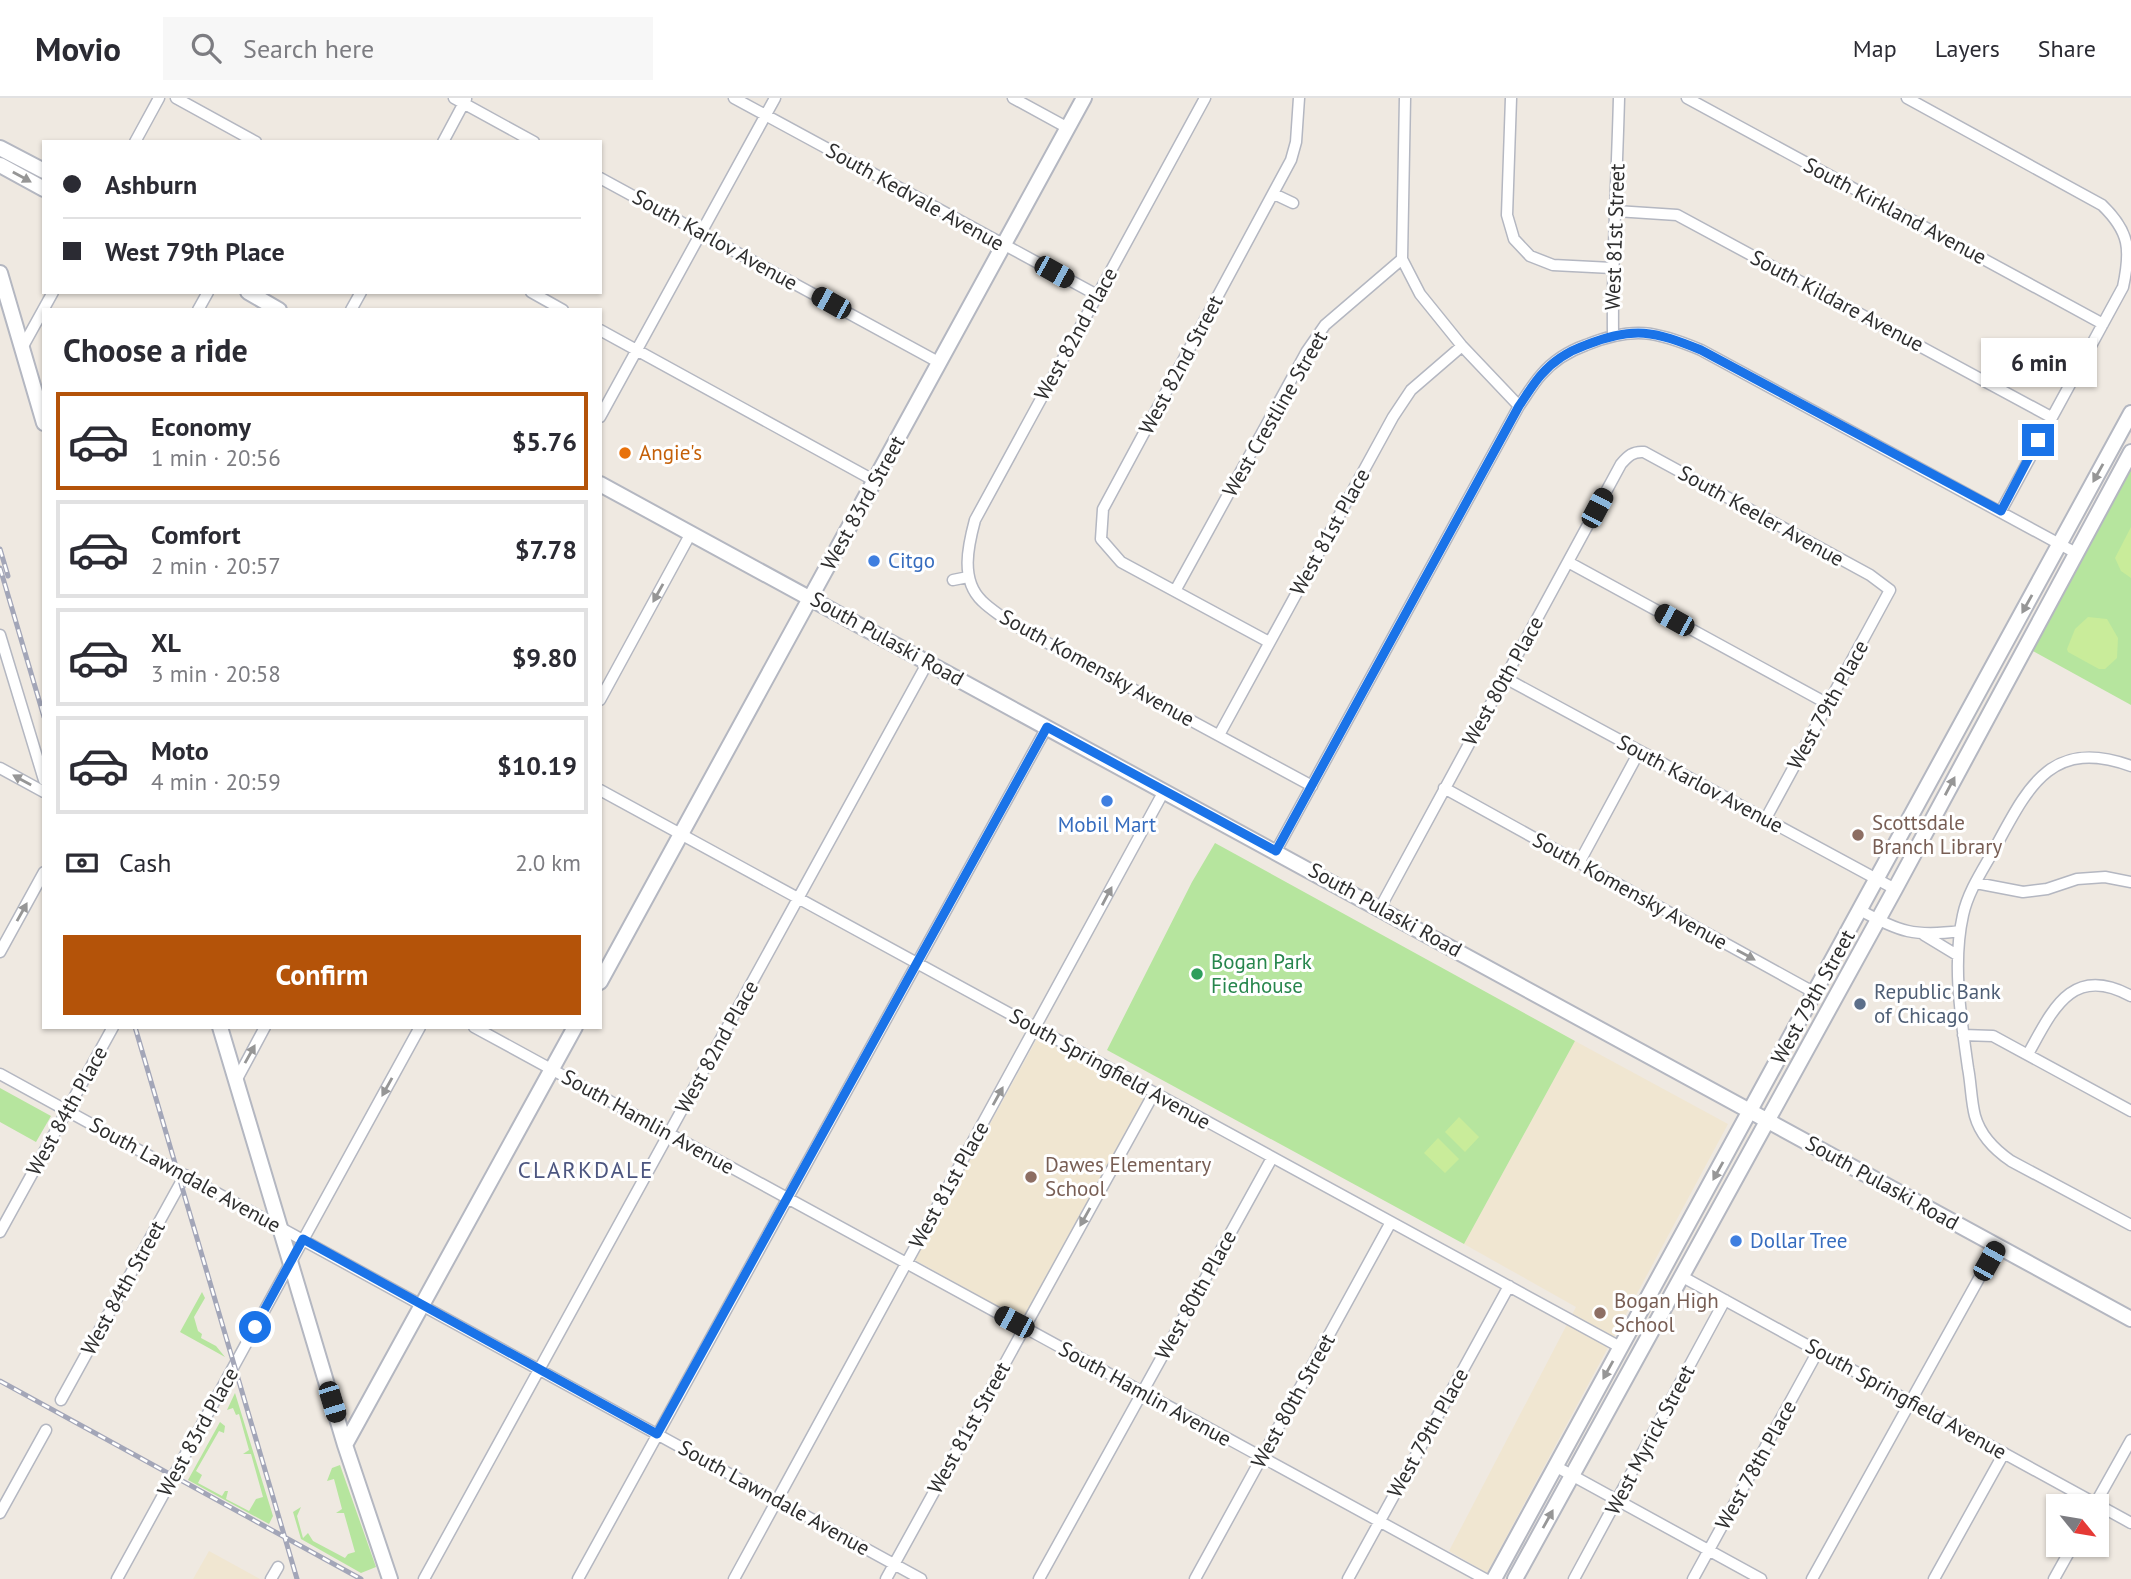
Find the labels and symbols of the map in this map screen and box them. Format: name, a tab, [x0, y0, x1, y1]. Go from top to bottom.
street label: South Kedvale Avenue	[821, 136, 1009, 257]
street label: South Kirkland Avenue	[1799, 151, 1991, 270]
street label: West 81st Street	[1598, 163, 1631, 311]
one-way arrow	[12, 171, 32, 183]
street label: South Karlov Avenue	[628, 183, 803, 296]
street label: South Kildare Avenue	[1746, 243, 1929, 358]
car	[1031, 253, 1078, 291]
street label: West 82nd Place	[1028, 263, 1123, 405]
car	[808, 284, 855, 322]
street label: West 82nd Street	[1133, 291, 1229, 439]
street label: West Crestline Street	[1216, 326, 1333, 502]
callout: 6 min	[1980, 338, 2096, 388]
route end	[2022, 424, 2054, 456]
street label: West 83rd Street	[815, 431, 911, 575]
place label: Angie's	[639, 439, 702, 466]
marker: Angie's	[617, 445, 633, 461]
street label: South Keeler Avenue	[1674, 459, 1849, 572]
street label: West 81st Place	[1284, 463, 1376, 600]
one-way arrow	[2093, 463, 2104, 483]
car	[1578, 485, 1617, 531]
place label: Citgo	[888, 547, 935, 574]
marker: Citgo	[866, 553, 882, 569]
one-way arrow	[652, 583, 664, 603]
street label: South Pulaski Road	[806, 585, 969, 692]
one-way arrow	[2021, 594, 2033, 613]
car	[1651, 601, 1698, 639]
street label: South Komensky Avenue	[995, 603, 1199, 732]
street label: West 80th Place	[1456, 611, 1549, 750]
street label: West 79th Place	[1781, 635, 1874, 774]
street label: South Karlov Avenue	[1612, 728, 1788, 839]
one-way arrow	[12, 774, 32, 786]
one-way arrow	[1944, 775, 1956, 795]
marker: Mobil Mart	[1099, 793, 1115, 809]
place label: Scottsdale Branch Library	[1872, 809, 2002, 860]
place label: Mobil Mart	[1058, 811, 1156, 838]
street label: South Komensky Avenue	[1528, 826, 1732, 955]
marker: Scottsdale Branch Library	[1850, 827, 1866, 843]
street label: South Pulaski Road	[1304, 856, 1467, 963]
one-way arrow	[1101, 886, 1113, 906]
one-way arrow	[16, 902, 28, 922]
street label: West 79th Street	[1765, 925, 1861, 1069]
place label: Bogan Park Fiedhouse	[1211, 948, 1312, 999]
one-way arrow	[1737, 948, 1757, 960]
marker: Bogan Park Fiedhouse	[1189, 966, 1205, 982]
street label: West 82nd Place	[669, 976, 764, 1118]
place label: Republic Bank of Chicago	[1874, 978, 2001, 1029]
marker: Republic Bank of Chicago	[1852, 996, 1868, 1012]
street label: South Springfield Avenue	[1005, 1002, 1216, 1135]
street label: West 84th Place	[20, 1041, 113, 1180]
one-way arrow	[245, 1044, 256, 1064]
street label: South Hamlin Avenue	[557, 1063, 739, 1180]
one-way arrow	[381, 1077, 393, 1097]
one-way arrow	[992, 1086, 1004, 1106]
street label: South Lawndale Avenue	[85, 1111, 286, 1238]
street label: West 81st Place	[903, 1116, 995, 1253]
street label: South Pulaski Road	[1801, 1129, 1964, 1236]
place label: Dawes Elementary School	[1045, 1151, 1211, 1202]
district label: CLARKDALE	[518, 1155, 654, 1184]
one-way arrow	[1712, 1162, 1724, 1181]
marker: Dawes Elementary School	[1023, 1169, 1039, 1185]
one-way arrow	[1079, 1207, 1091, 1227]
street label: West 84th Street	[75, 1216, 171, 1360]
street label: West 80th Place	[1149, 1225, 1242, 1364]
place label: Dollar Tree	[1750, 1227, 1847, 1254]
marker: Dollar Tree	[1728, 1233, 1744, 1249]
car	[1970, 1238, 2009, 1284]
place label: Bogan High School	[1614, 1287, 1719, 1338]
car	[991, 1303, 1038, 1341]
marker: Bogan High School	[1592, 1305, 1608, 1321]
route start	[239, 1311, 271, 1343]
street label: West 80th Street	[1245, 1329, 1341, 1473]
street label: South Springfield Avenue	[1801, 1332, 2012, 1465]
street label: South Hamlin Avenue	[1054, 1335, 1236, 1452]
street label: West 81st Street	[921, 1357, 1016, 1499]
street label: West Myrick Street	[1599, 1360, 1700, 1519]
one-way arrow	[1602, 1361, 1614, 1381]
street label: West 83rd Place	[151, 1362, 244, 1501]
street label: West 79th Place	[1381, 1363, 1474, 1502]
car	[316, 1379, 349, 1425]
street label: West 78th Place	[1709, 1395, 1802, 1534]
street label: South Lawndale Avenue	[674, 1434, 875, 1561]
north arrow	[2046, 1494, 2109, 1558]
one-way arrow	[1542, 1509, 1553, 1529]

